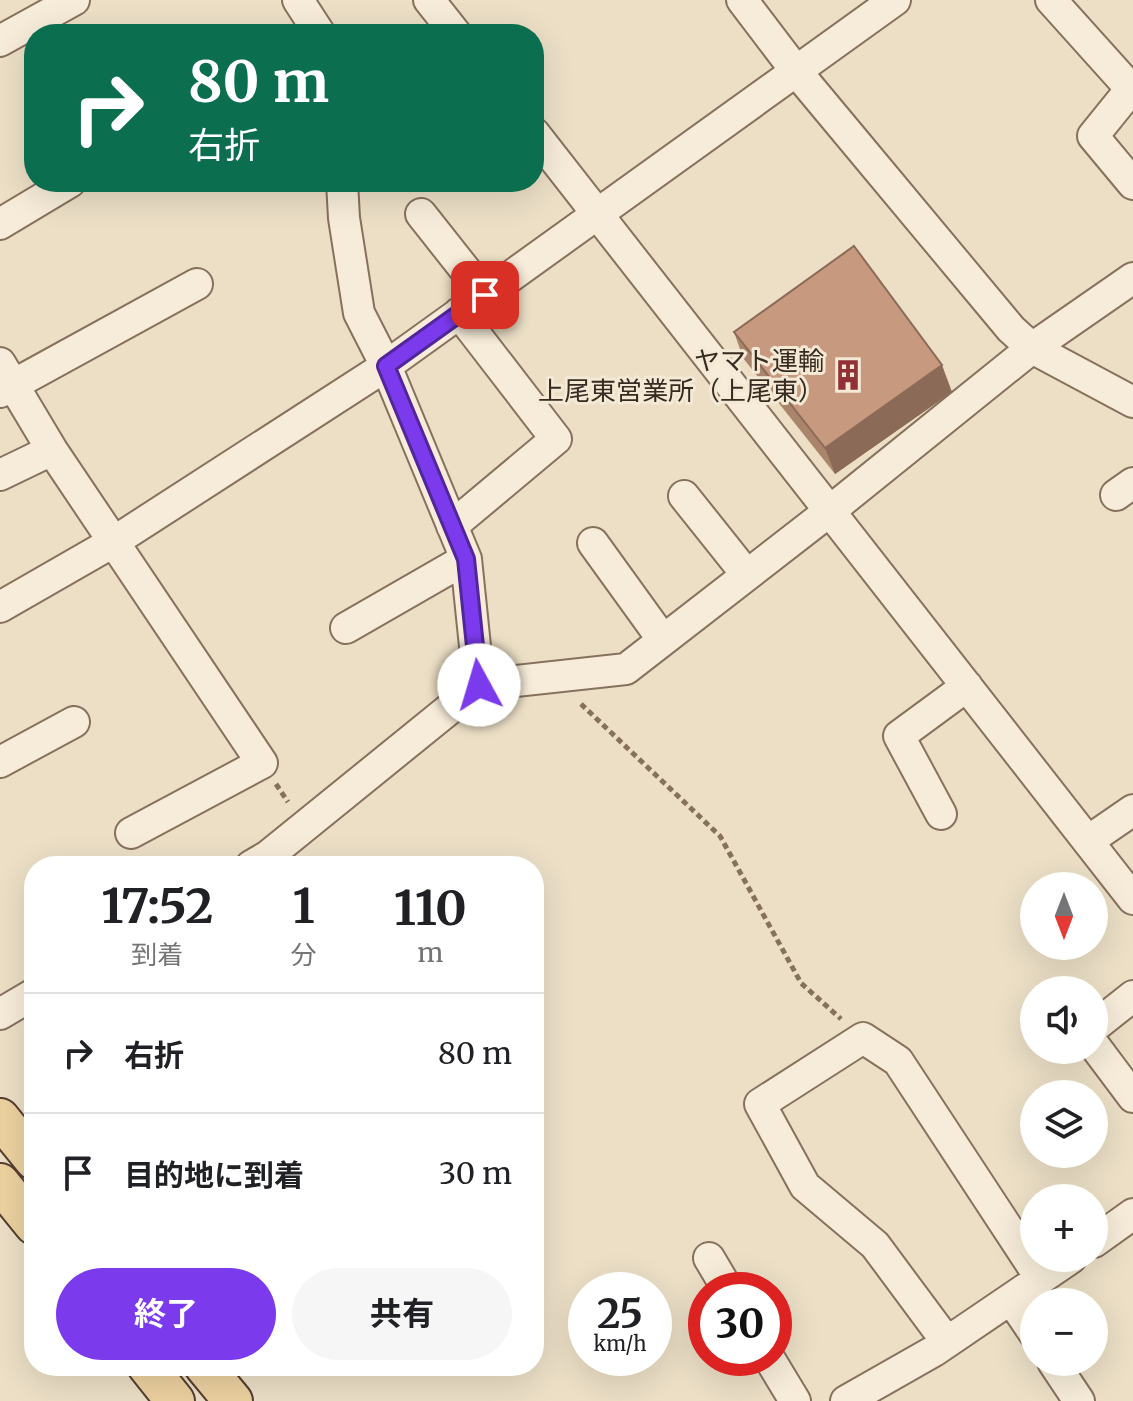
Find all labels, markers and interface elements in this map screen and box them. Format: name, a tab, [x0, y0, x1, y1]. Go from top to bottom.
text: 80 m	[188, 47, 329, 117]
icon: right	[56, 56, 160, 160]
text: 右折	[188, 123, 260, 168]
pin	[451, 261, 519, 329]
icon: arrive	[463, 273, 507, 317]
place label: ヤマト運輸 上尾東営業所（上尾東）	[538, 344, 824, 407]
building icon: ヤマト運輸 上尾東営業所（上尾東）	[831, 358, 865, 392]
position arrow	[437, 643, 521, 727]
north arrow	[1020, 872, 1108, 960]
map controls	[1020, 872, 1108, 1376]
text: 17:52	[101, 876, 213, 936]
text: 1	[292, 876, 315, 936]
text: 110	[394, 878, 467, 938]
text: m	[417, 936, 443, 969]
text: 到着	[131, 938, 183, 971]
text: 分	[291, 938, 317, 971]
button: sound	[1020, 976, 1108, 1064]
icon: right	[56, 1031, 100, 1075]
text: 80 m	[438, 1034, 512, 1072]
text: 右折	[124, 1036, 184, 1074]
button: layers	[1020, 1080, 1108, 1168]
icon: arrive	[56, 1151, 100, 1195]
text: 30 m	[439, 1154, 512, 1192]
text: 目的地に到着	[124, 1156, 304, 1194]
button: +	[1020, 1184, 1108, 1272]
button: 終了	[56, 1268, 276, 1360]
button: 共有	[292, 1268, 512, 1360]
speed limit sign: 30	[688, 1272, 792, 1376]
button: −	[1020, 1288, 1108, 1376]
text: 25	[597, 1289, 643, 1339]
text: km/h	[594, 1331, 646, 1356]

